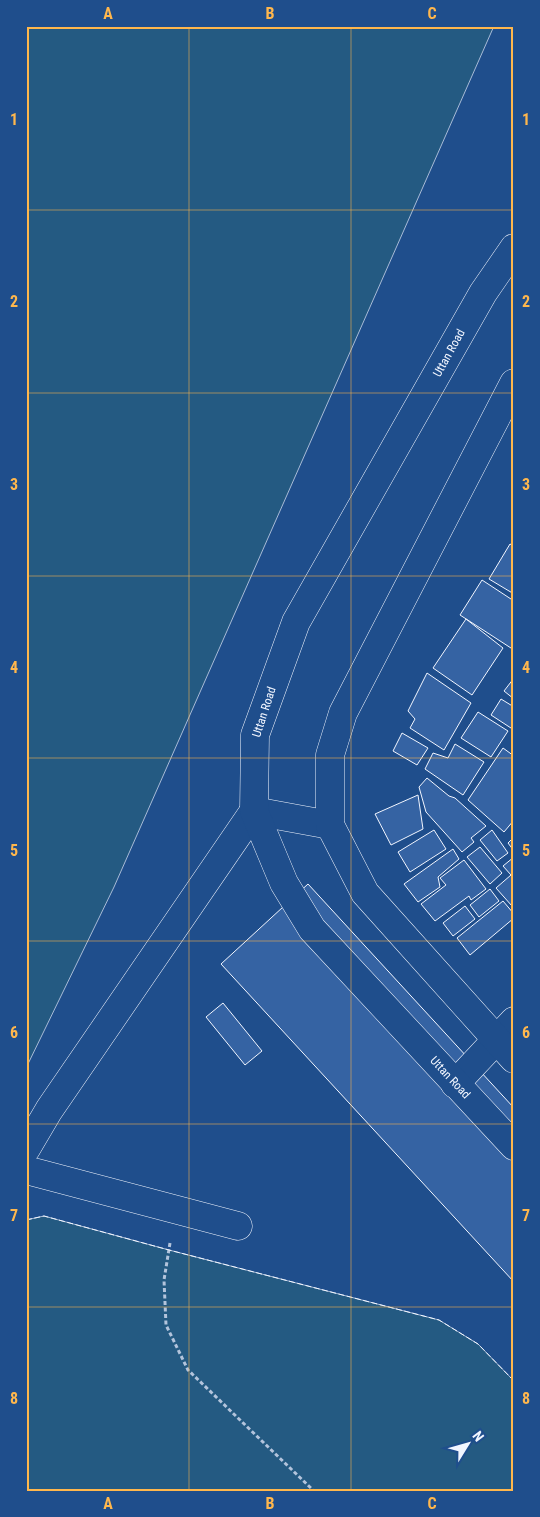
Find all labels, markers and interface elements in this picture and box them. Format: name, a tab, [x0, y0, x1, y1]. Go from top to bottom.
text: A	[103, 4, 113, 23]
text: B	[266, 4, 275, 23]
text: C	[427, 4, 437, 23]
text: 1	[10, 110, 18, 129]
text: 1	[522, 110, 530, 129]
text: 2	[10, 292, 18, 311]
text: 2	[522, 292, 530, 311]
street label: Uttan Road	[430, 327, 468, 379]
text: 3	[10, 475, 18, 494]
text: 3	[522, 475, 530, 494]
text: 4	[10, 658, 18, 677]
text: 4	[522, 658, 530, 677]
street label: Uttan Road	[249, 685, 279, 739]
text: 5	[10, 841, 18, 860]
text: 5	[522, 841, 530, 860]
text: 6	[10, 1023, 18, 1042]
text: 6	[522, 1023, 530, 1042]
street label: Uttan Road	[427, 1054, 473, 1101]
text: 7	[10, 1206, 18, 1225]
text: 7	[522, 1206, 530, 1225]
text: 8	[10, 1389, 18, 1408]
text: 8	[522, 1389, 530, 1408]
north arrow	[442, 1420, 492, 1470]
text: N	[469, 1428, 487, 1444]
text: A	[103, 1494, 113, 1513]
text: B	[266, 1494, 275, 1513]
text: C	[427, 1494, 437, 1513]

